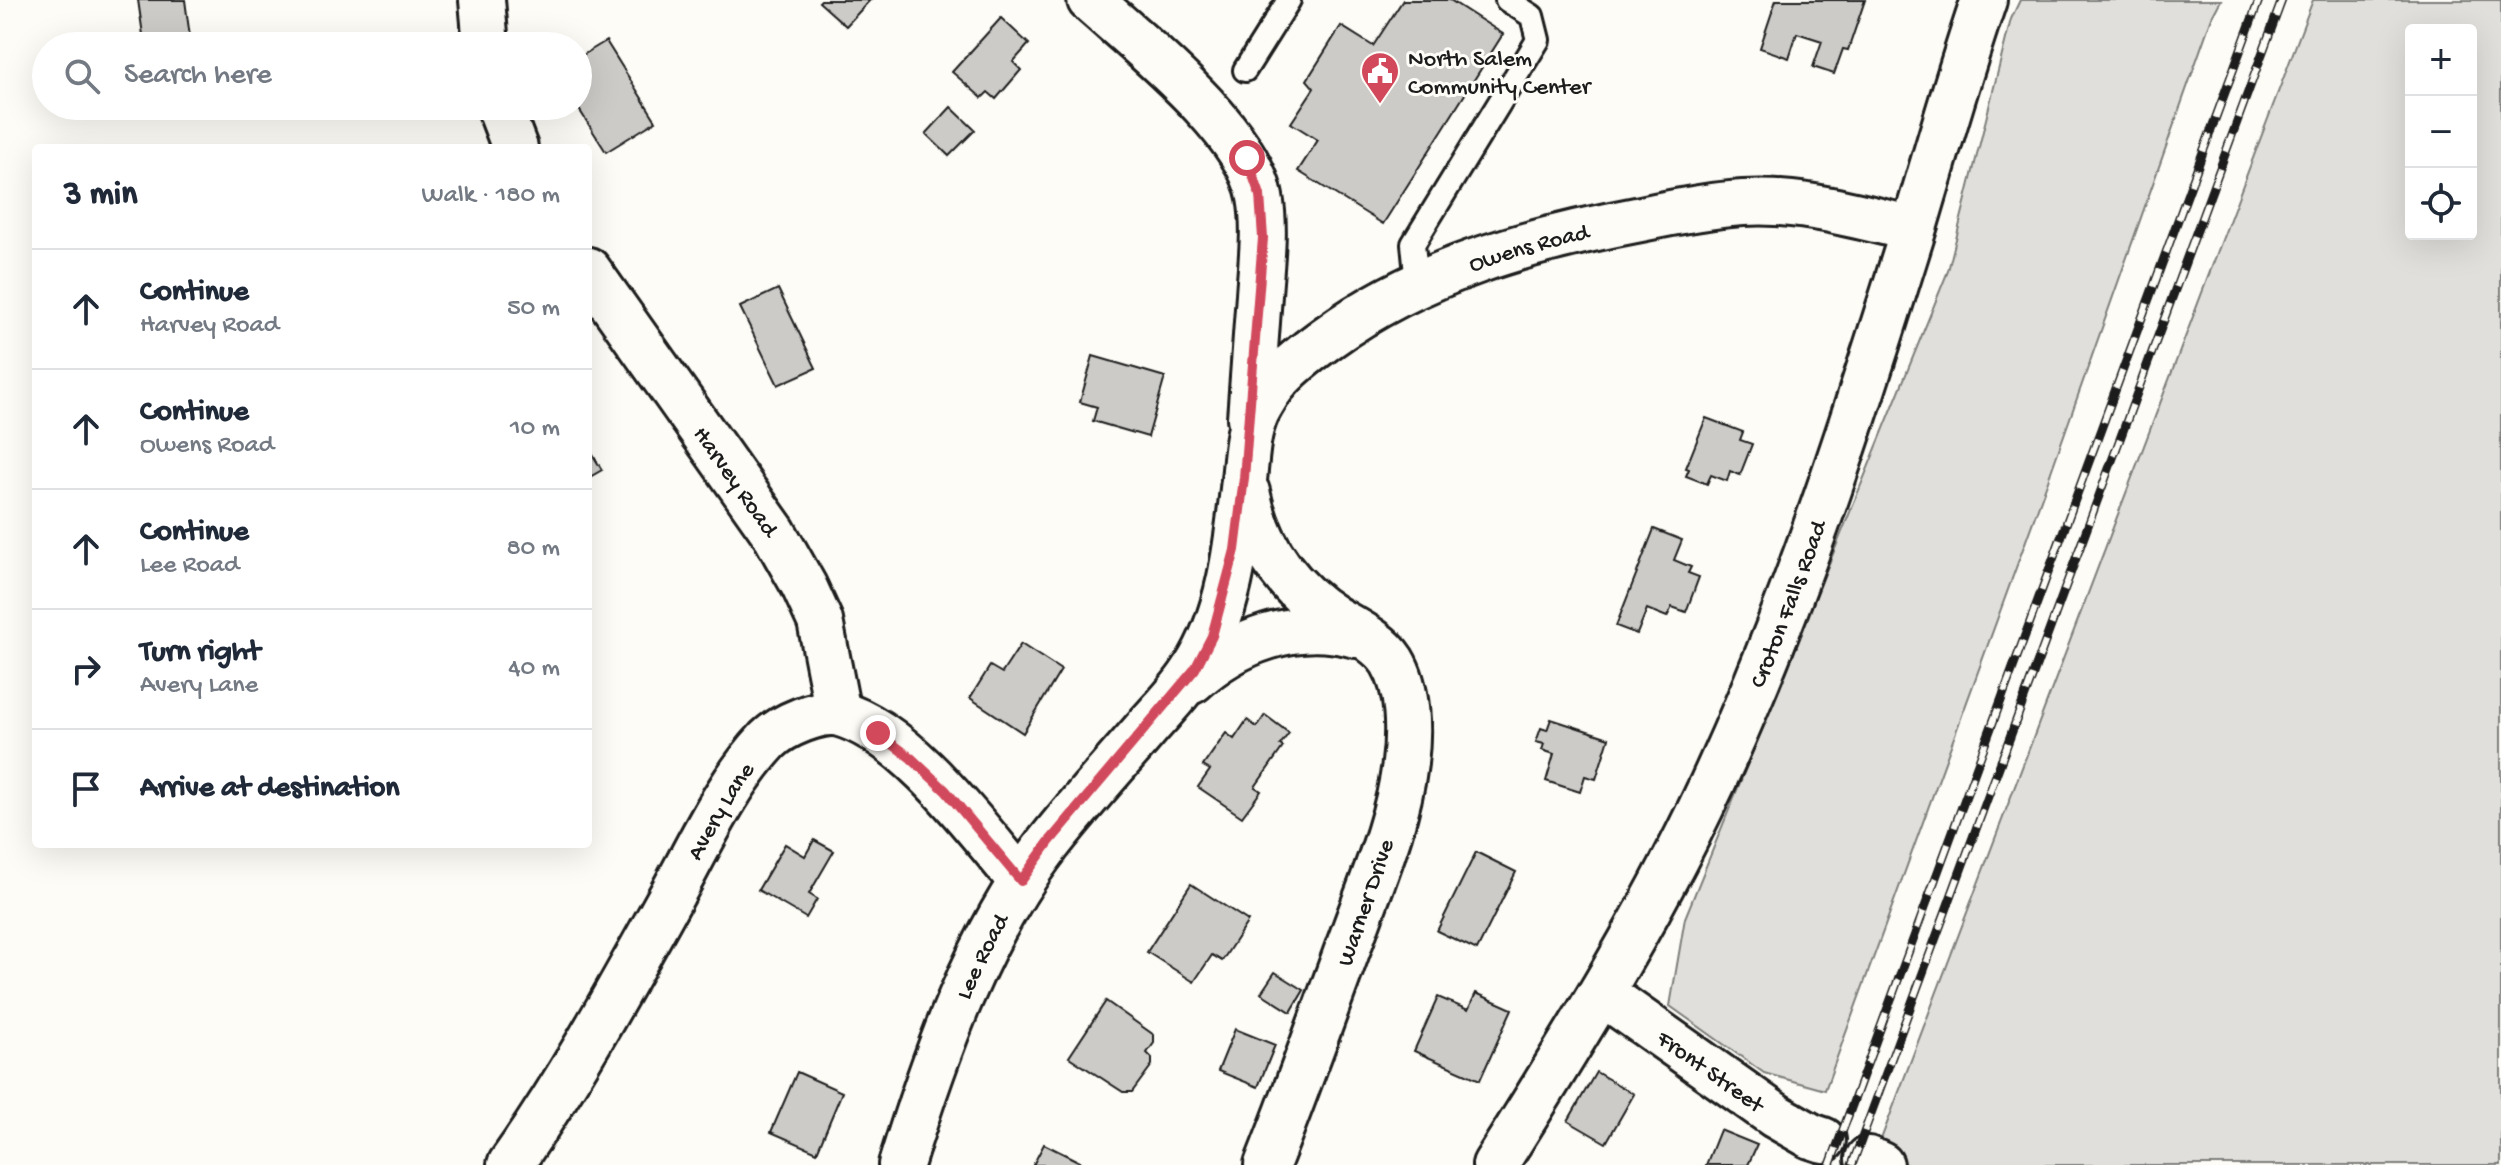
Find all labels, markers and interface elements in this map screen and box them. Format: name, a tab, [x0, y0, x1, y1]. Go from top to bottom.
map controls	[2405, 24, 2477, 240]
button: +	[2405, 24, 2477, 96]
search box	[32, 32, 592, 120]
place label: North Salem Community Center	[1408, 46, 1593, 103]
public building icon: North Salem Community Center	[1359, 50, 1401, 105]
icon: search	[60, 54, 104, 98]
text: Search here	[124, 59, 272, 94]
button: −	[2405, 96, 2477, 168]
route start	[1229, 140, 1265, 176]
button: locate	[2405, 168, 2477, 240]
text: 3 min	[64, 176, 137, 216]
text: Walk · 180 m	[422, 181, 560, 212]
street label: Owens Road	[1465, 219, 1594, 281]
text: Continue	[140, 276, 249, 311]
icon: ahead	[64, 287, 108, 331]
text: 50 m	[507, 294, 560, 325]
text: Harvey Road	[140, 311, 279, 342]
text: Continue	[140, 396, 249, 431]
icon: ahead	[64, 407, 108, 451]
text: 10 m	[510, 414, 560, 445]
street label: Harvey Road	[685, 422, 784, 545]
text: Owens Road	[140, 431, 274, 462]
text: Continue	[140, 516, 249, 551]
street label: Croton Falls Road	[1745, 516, 1836, 693]
icon: ahead	[64, 527, 108, 571]
text: 80 m	[506, 534, 560, 565]
text: Lee Road	[140, 551, 239, 582]
text: Turn right	[140, 636, 260, 671]
icon: right	[64, 647, 108, 691]
text: 40 m	[508, 654, 560, 685]
text: Avery Lane	[140, 671, 258, 702]
route end	[860, 715, 896, 751]
street label: Avery Lane	[682, 757, 763, 866]
icon: arrive	[64, 767, 108, 811]
text: Arrive at destination	[140, 772, 400, 807]
street label: Warner Drive	[1332, 835, 1403, 971]
street label: Lee Road	[951, 908, 1018, 1004]
street label: Front Street	[1650, 1025, 1770, 1122]

